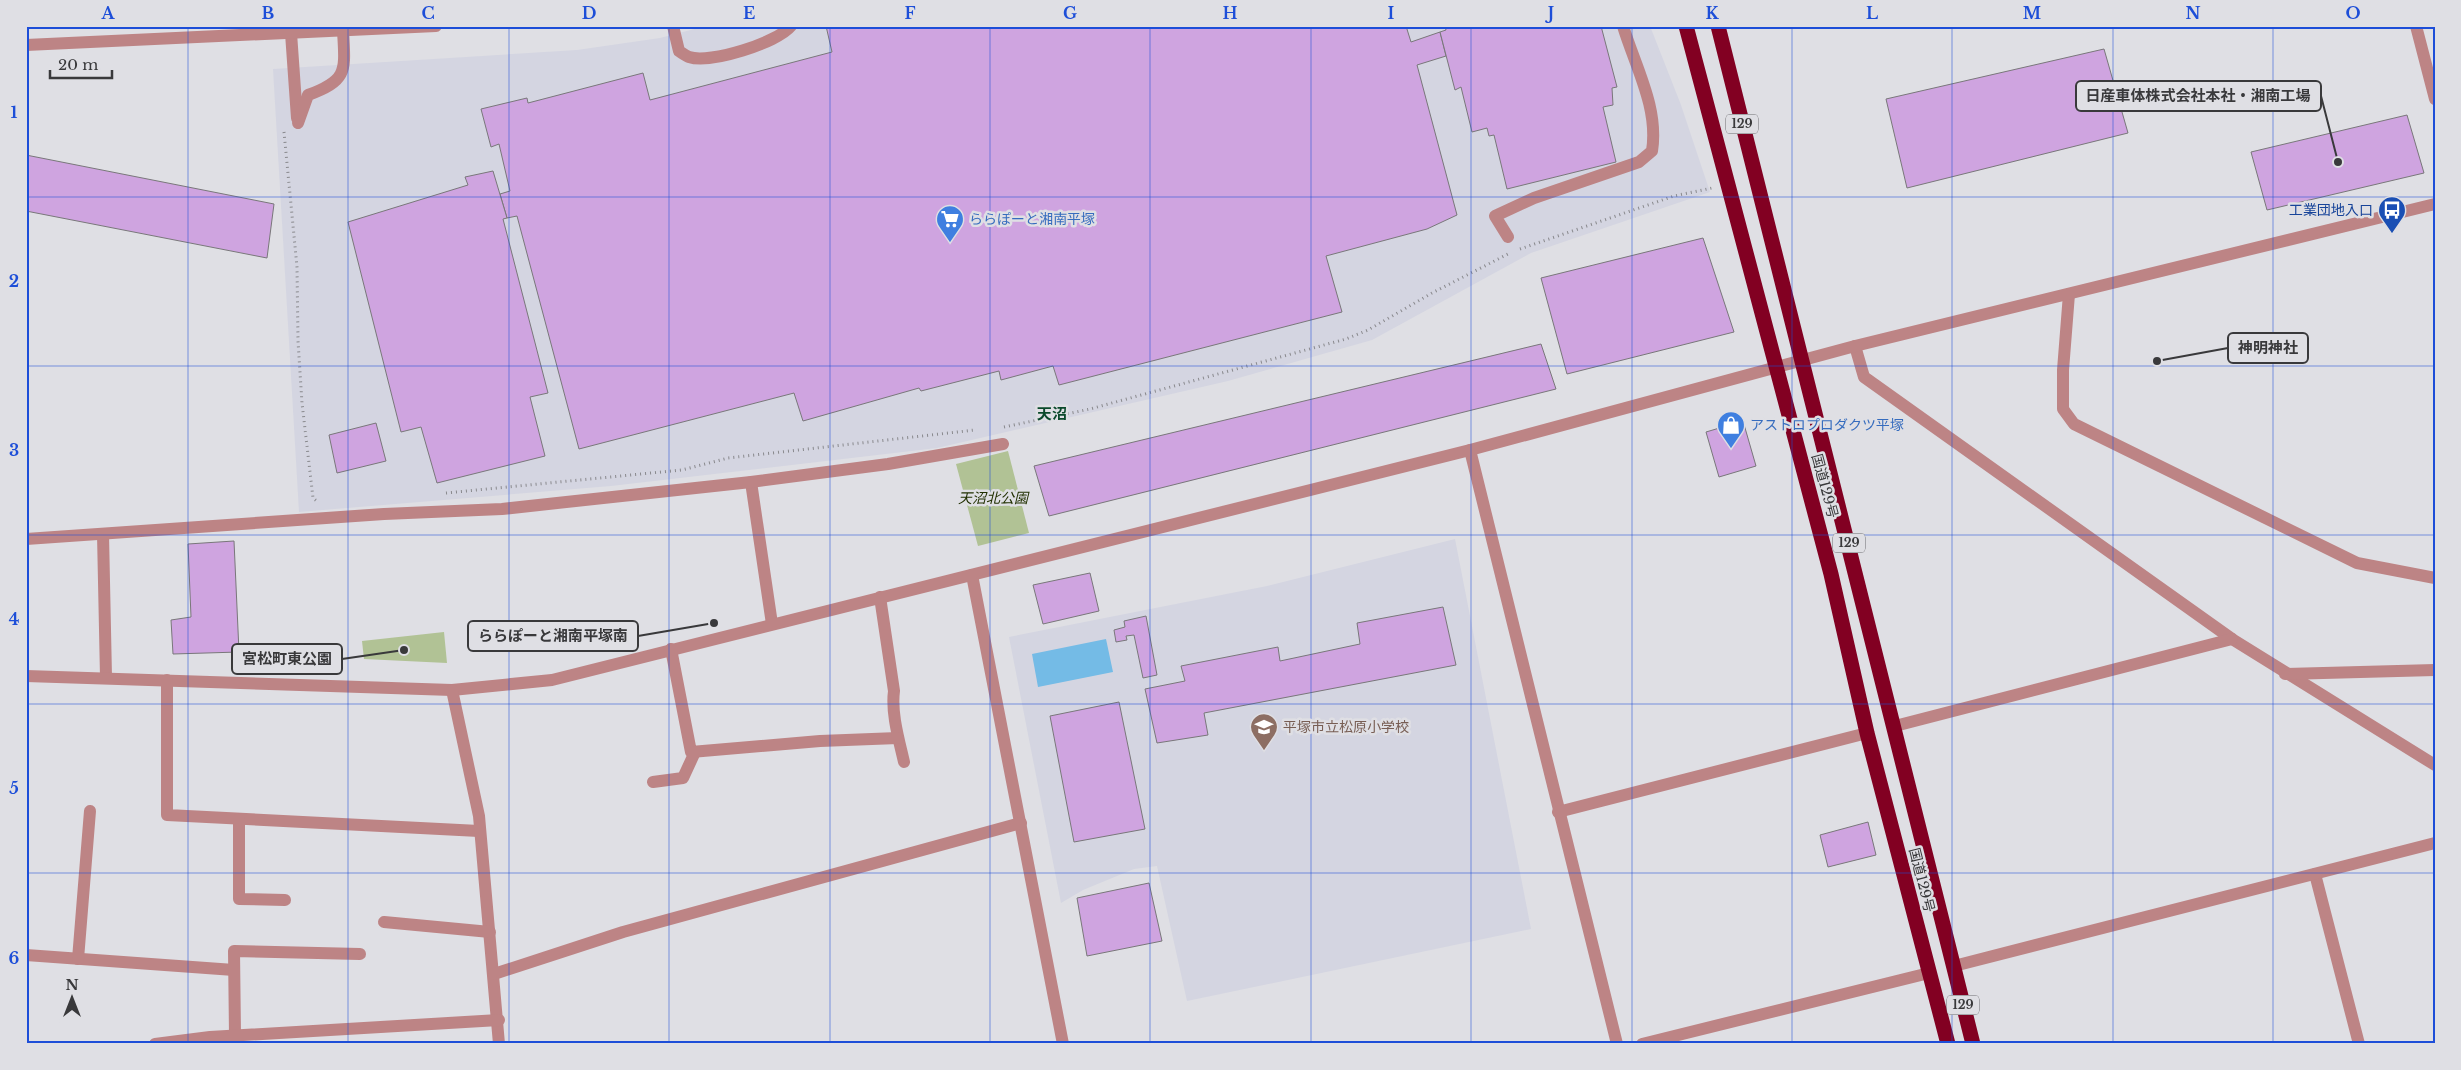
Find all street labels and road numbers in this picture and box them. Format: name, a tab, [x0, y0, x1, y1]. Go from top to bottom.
road number: 129	[1726, 115, 1758, 134]
street label: 国道129号	[1808, 452, 1842, 520]
road number: 129	[1833, 534, 1865, 552]
street label: 国道129号	[1905, 846, 1939, 914]
road number: 129	[1947, 996, 1979, 1014]

